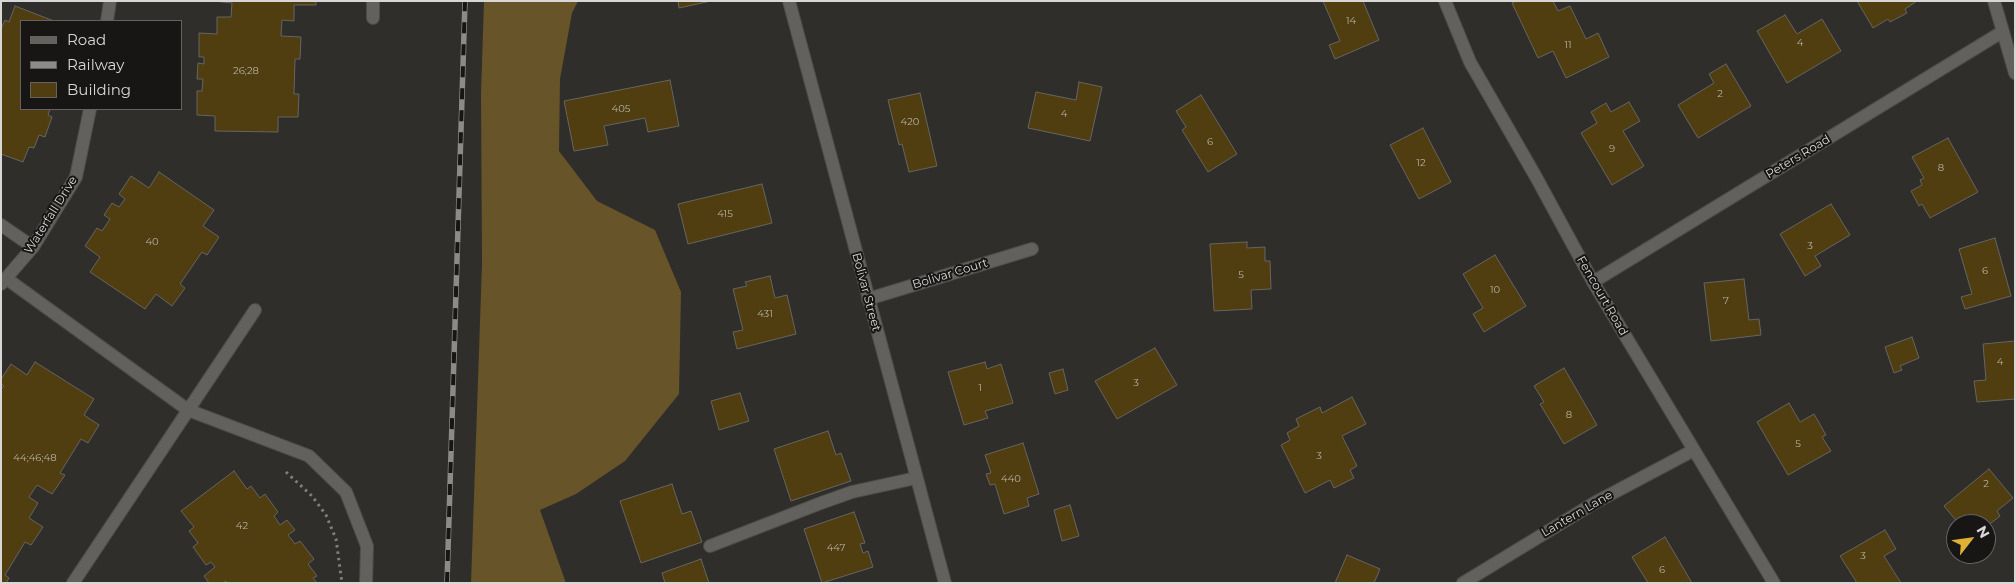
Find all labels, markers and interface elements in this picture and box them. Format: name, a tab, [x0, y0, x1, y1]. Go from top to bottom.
house number: 14	[1346, 15, 1356, 27]
legend	[20, 20, 182, 110]
text: Road	[67, 30, 106, 49]
house number: 4	[1797, 37, 1803, 49]
house number: 11	[1564, 39, 1572, 51]
text: Railway	[67, 55, 124, 74]
house number: 26;28	[233, 65, 259, 77]
text: Building	[67, 80, 131, 99]
house number: 2	[1717, 88, 1723, 100]
house number: 405	[612, 103, 630, 115]
house number: 4	[1061, 108, 1067, 120]
house number: 420	[901, 116, 919, 128]
street label: Peters Road	[1763, 132, 1833, 182]
house number: 6	[1207, 136, 1213, 148]
house number: 9	[1609, 143, 1615, 155]
house number: 12	[1416, 157, 1426, 169]
house number: 8	[1938, 162, 1944, 174]
street label: Waterfall Drive	[21, 174, 81, 256]
house number: 415	[717, 208, 733, 220]
house number: 40	[145, 236, 159, 248]
house number: 3	[1807, 240, 1813, 252]
street label: Bolivar Street	[849, 251, 883, 333]
street label: Fencourt Road	[1573, 254, 1631, 338]
street label: Bolivar Court	[911, 256, 989, 292]
house number: 6	[1982, 265, 1988, 277]
house number: 5	[1238, 269, 1244, 281]
house number: 10	[1490, 284, 1500, 296]
house number: 7	[1723, 295, 1729, 307]
house number: 431	[757, 308, 773, 320]
house number: 4	[1997, 356, 2003, 368]
house number: 3	[1133, 377, 1139, 389]
house number: 1	[978, 382, 982, 394]
house number: 8	[1566, 409, 1572, 421]
house number: 5	[1795, 438, 1801, 450]
house number: 3	[1316, 450, 1322, 462]
house number: 44;46;48	[13, 452, 57, 464]
house number: 440	[1001, 473, 1021, 485]
house number: 2	[1983, 478, 1989, 490]
street label: Lantern Lane	[1539, 488, 1615, 540]
north arrow	[1946, 514, 1996, 564]
house number: 42	[236, 520, 248, 532]
text: N	[1973, 523, 1994, 541]
house number: 447	[827, 542, 845, 554]
house number: 3	[1860, 550, 1866, 562]
house number: 6	[1659, 564, 1665, 576]

